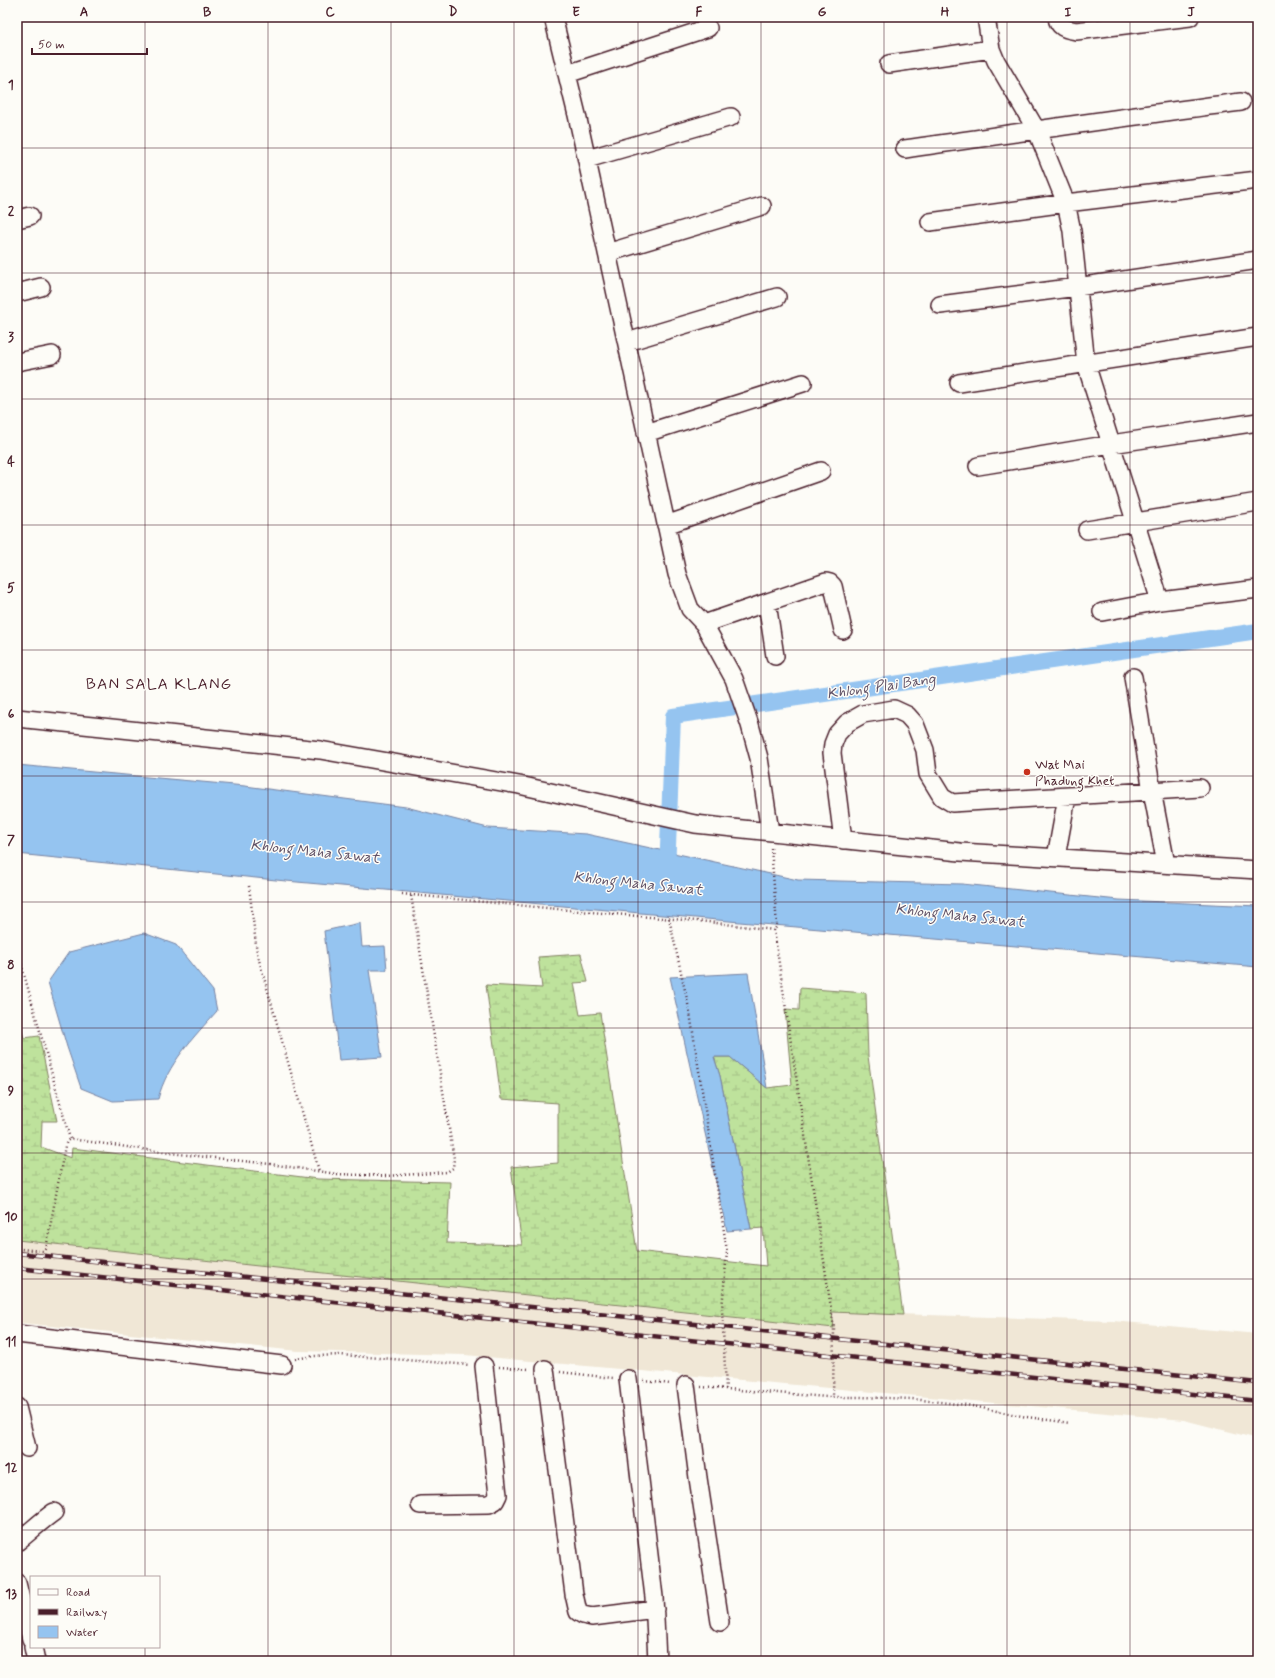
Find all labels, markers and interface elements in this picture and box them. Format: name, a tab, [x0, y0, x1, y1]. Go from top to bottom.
text: A	[80, 4, 88, 21]
text: B	[203, 4, 212, 21]
text: C	[325, 4, 335, 21]
text: D	[449, 4, 458, 21]
text: E	[572, 4, 580, 21]
text: F	[696, 4, 703, 21]
text: G	[818, 4, 827, 21]
text: H	[941, 4, 950, 21]
text: I	[1065, 4, 1072, 21]
text: J	[1187, 4, 1195, 21]
scale bar	[32, 30, 147, 56]
text: 50 m	[38, 37, 65, 53]
text: 1	[8, 77, 14, 94]
text: 2	[8, 203, 15, 220]
text: 3	[8, 329, 14, 346]
text: 4	[7, 454, 15, 471]
text: 5	[7, 580, 15, 597]
water label: Khlong Plai Bang	[826, 669, 938, 706]
district label: BAN SALA KLANG	[86, 674, 232, 695]
text: 6	[8, 706, 15, 723]
place label: Wat Mai Phadung Khet	[1035, 756, 1114, 792]
marker: Wat Mai Phadung Khet	[1022, 767, 1032, 777]
text: 7	[7, 832, 15, 849]
water label: Khlong Maha Sawat	[249, 835, 382, 871]
water label: Khlong Maha Sawat	[572, 867, 705, 903]
water label: Khlong Maha Sawat	[894, 899, 1027, 935]
text: 8	[7, 957, 15, 974]
text: 9	[8, 1083, 15, 1100]
text: 10	[4, 1209, 18, 1226]
text: 11	[5, 1334, 17, 1351]
text: 12	[5, 1460, 17, 1477]
legend	[30, 1576, 160, 1648]
text: Road	[66, 1585, 90, 1601]
text: 13	[5, 1586, 17, 1603]
text: Railway	[66, 1605, 108, 1621]
text: Water	[66, 1625, 98, 1641]

